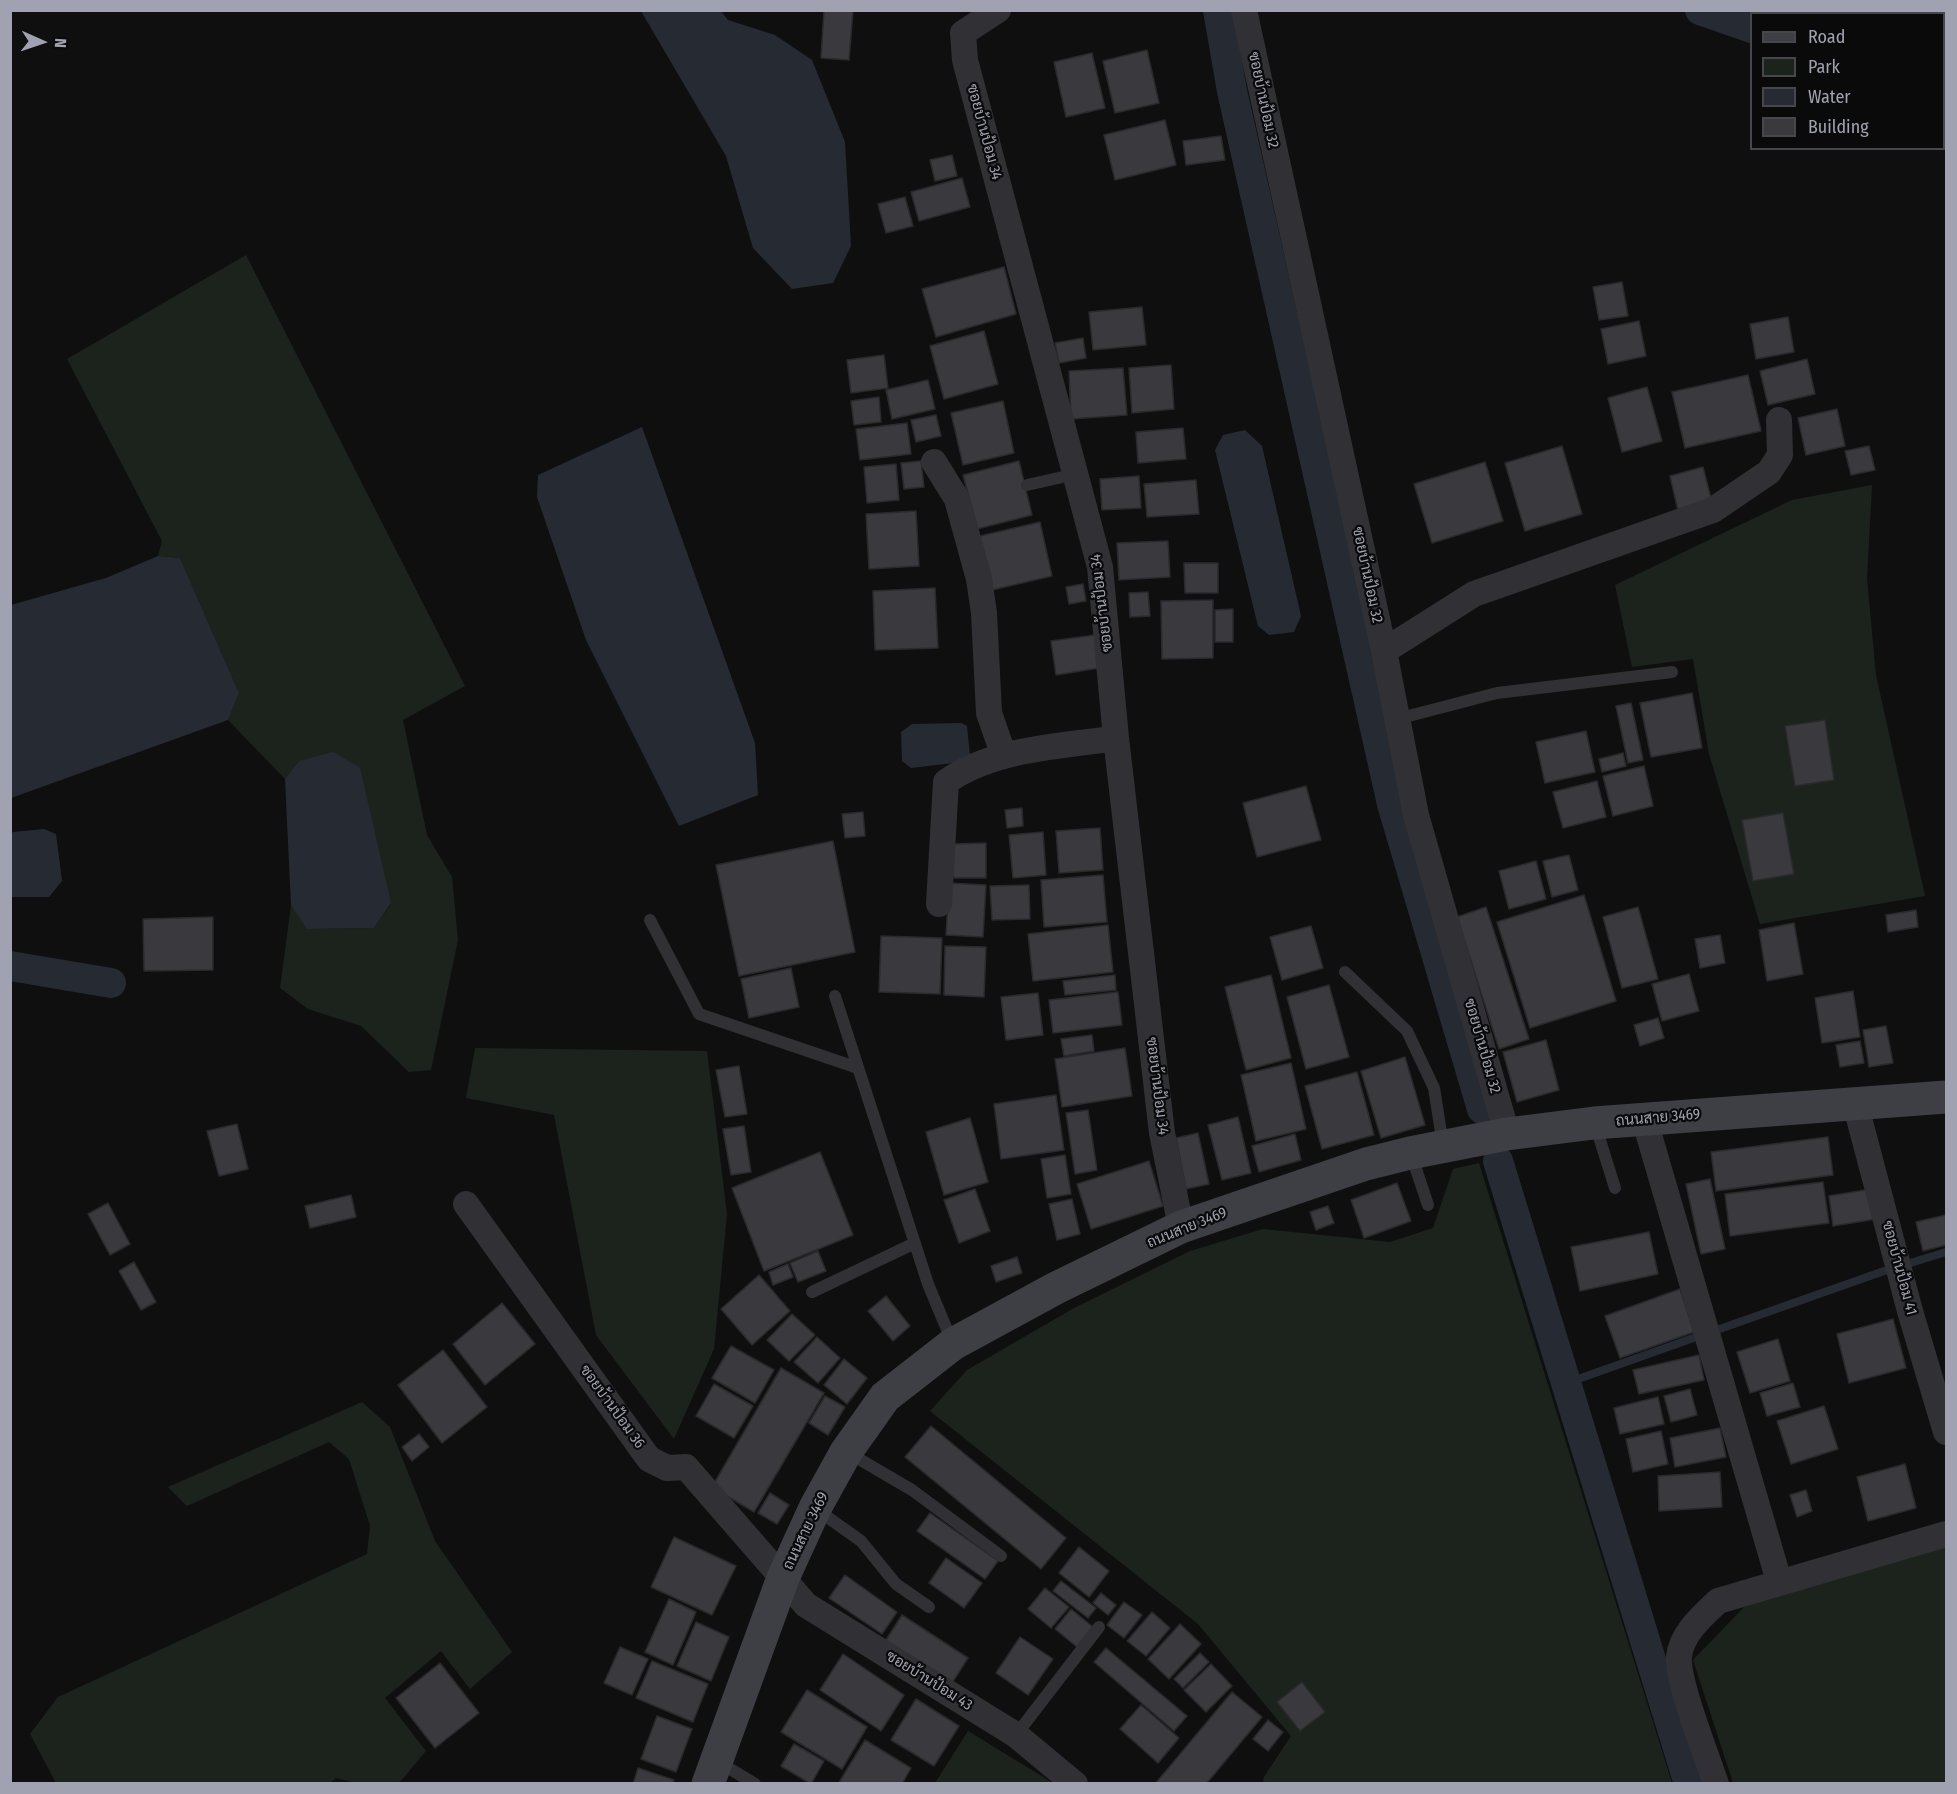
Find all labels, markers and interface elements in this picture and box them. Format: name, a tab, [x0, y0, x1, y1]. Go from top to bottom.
north arrow	[12, 12, 72, 72]
legend	[1750, 12, 1945, 150]
text: Road	[1808, 26, 1845, 48]
text: N	[51, 38, 70, 48]
street label: ซอยบ้านป้อม 32	[1244, 50, 1282, 150]
text: Park	[1808, 56, 1840, 78]
street label: ซอยบ้านป้อม 34	[963, 82, 1005, 182]
text: Water	[1808, 86, 1851, 108]
text: Building	[1808, 116, 1869, 138]
street label: ซอยบ้านป้อม 32	[1348, 525, 1386, 625]
street label: ซอยบ้านป้อม 34	[1087, 553, 1117, 653]
street label: ซอยบ้านป้อม 32	[1460, 997, 1504, 1095]
street label: ซอยบ้านป้อม 34	[1142, 1036, 1172, 1136]
street label: ถนนสาย 3469	[1615, 1105, 1701, 1131]
street label: ถนนสาย 3469	[1145, 1204, 1229, 1252]
street label: ซอยบ้านป้อม 41	[1878, 1219, 1920, 1317]
street label: ซอยบ้านป้อม 36	[576, 1362, 648, 1452]
street label: ถนนสาย 3469	[779, 1489, 833, 1573]
street label: ซอยบ้านป้อม 43	[883, 1647, 975, 1715]

